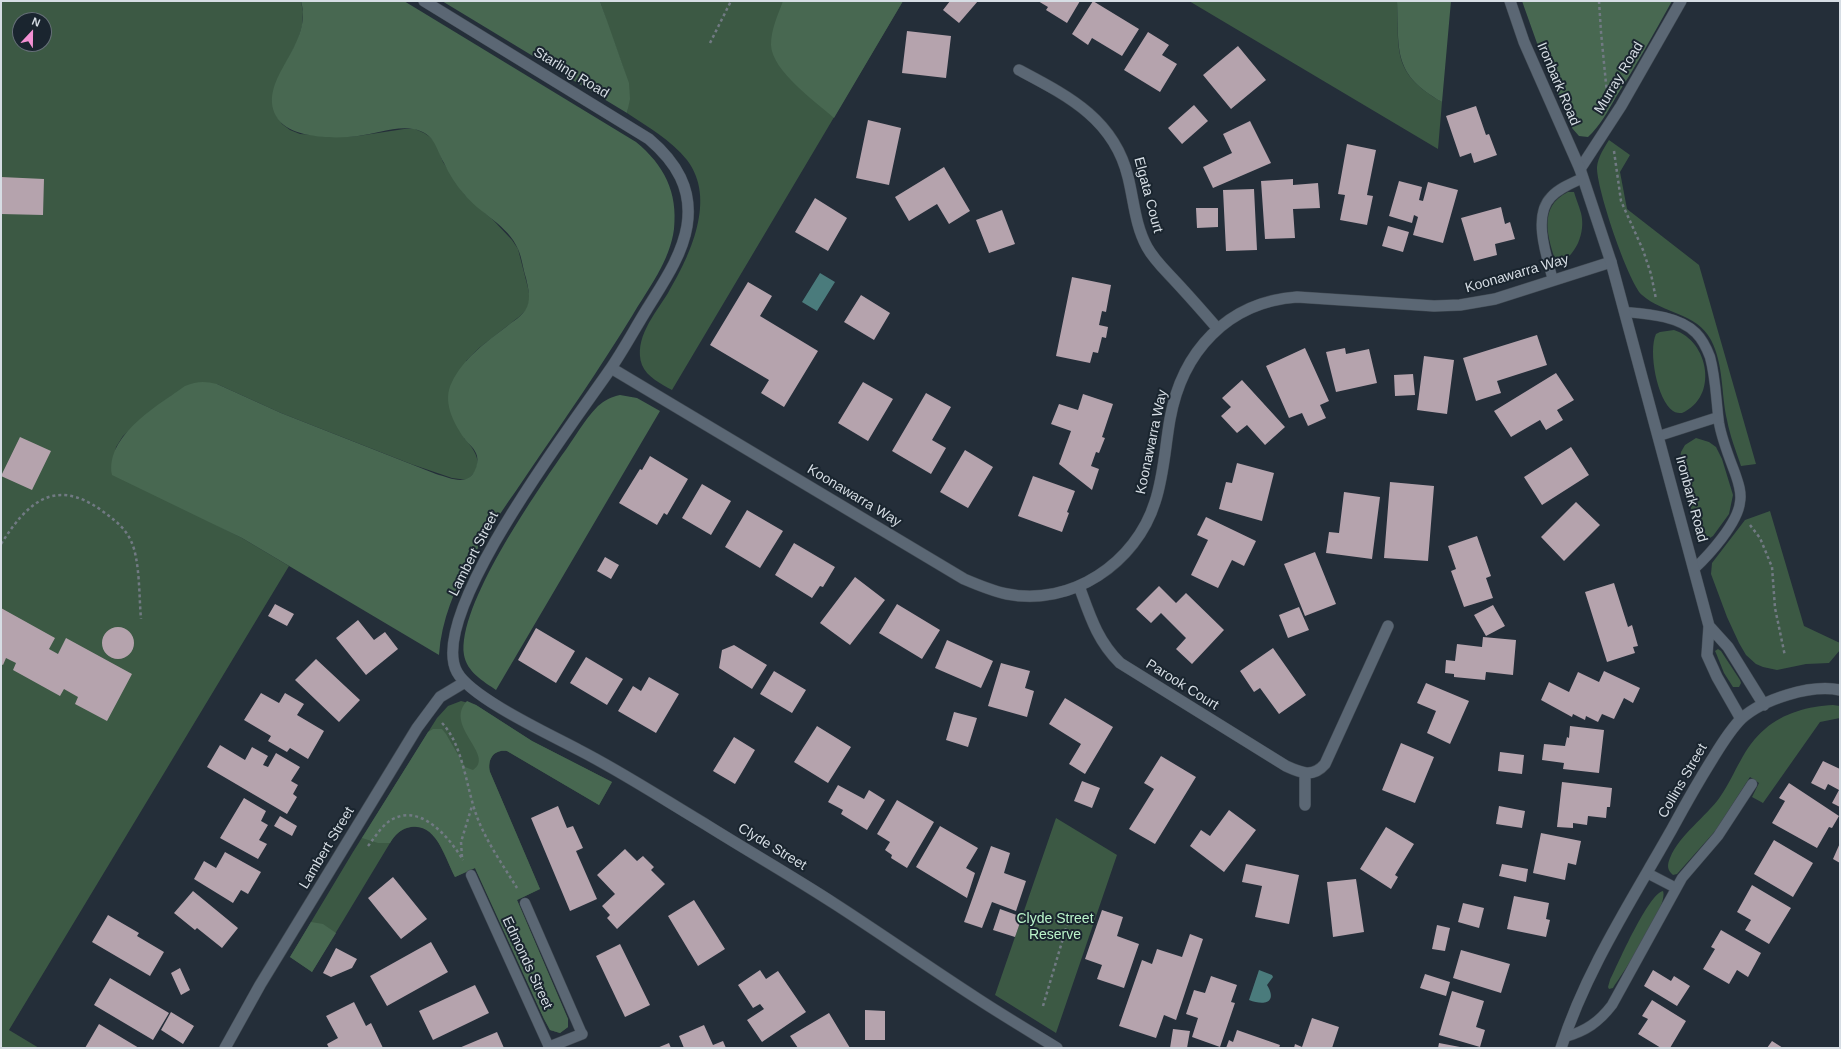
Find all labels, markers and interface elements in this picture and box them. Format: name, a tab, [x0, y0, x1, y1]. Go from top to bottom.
north arrow	[12, 12, 52, 52]
text: N	[30, 15, 42, 29]
street label: Murray Road	[1591, 39, 1647, 117]
street label: Ironbark Road	[1533, 40, 1583, 128]
street label: Starling Road	[530, 44, 612, 102]
street label: Elgata Court	[1130, 155, 1166, 235]
street label: Koonawarra Way	[1463, 251, 1571, 297]
street label: Koonawarra Way	[1133, 388, 1171, 496]
street label: Ironbark Road	[1671, 454, 1711, 544]
street label: Koonawarra Way	[804, 461, 904, 531]
street label: Lambert Street	[445, 509, 503, 599]
street label: Parook Court	[1143, 656, 1221, 714]
street label: Collins Street	[1655, 741, 1711, 821]
street label: Lambert Street	[296, 804, 358, 892]
street label: Clyde Street	[735, 820, 809, 874]
park label: Clyde Street Reserve	[1016, 911, 1094, 944]
street label: Edmonds Street	[498, 914, 556, 1012]

